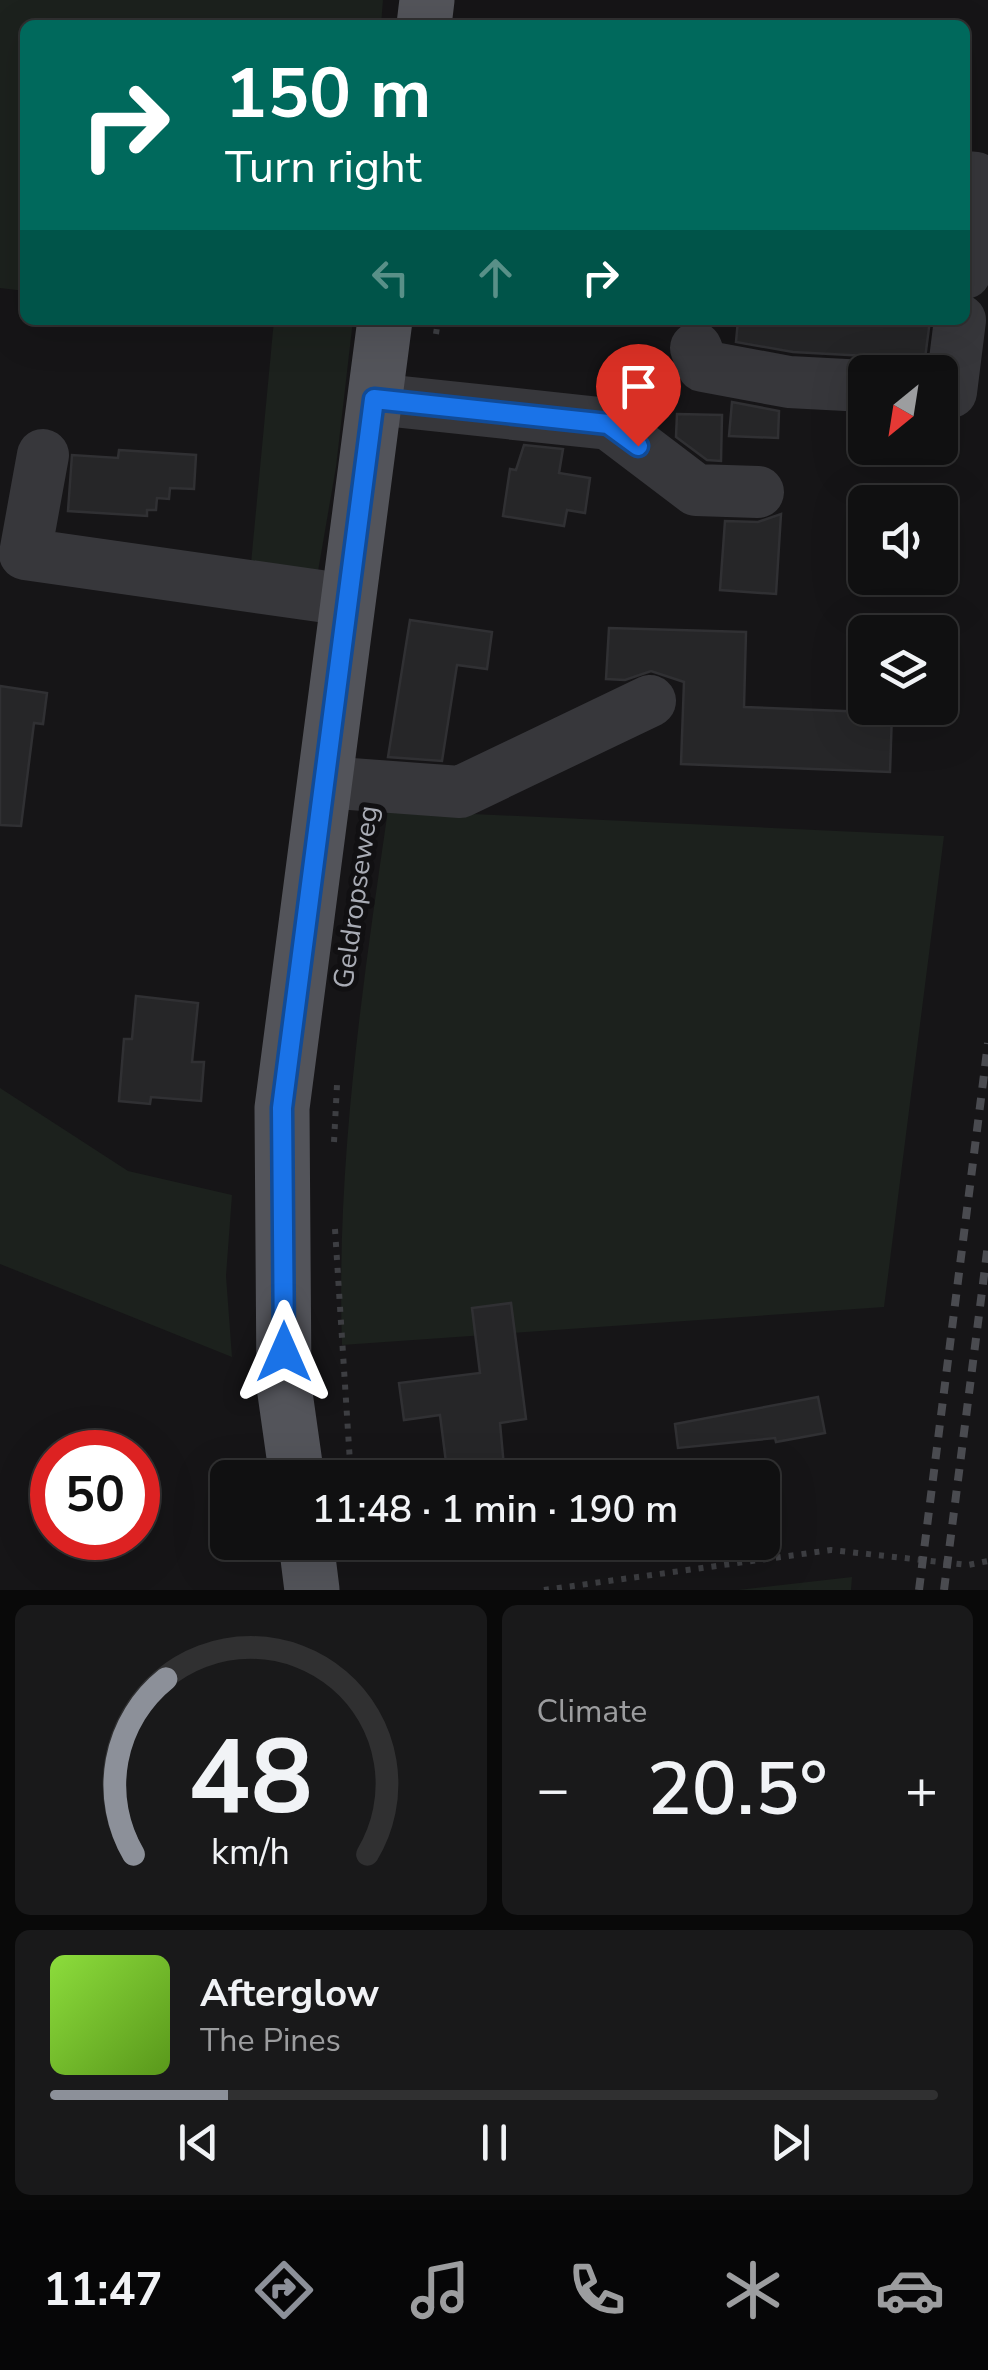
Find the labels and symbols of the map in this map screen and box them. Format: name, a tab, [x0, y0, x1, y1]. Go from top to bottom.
pin	[596, 344, 681, 447]
north arrow	[848, 355, 958, 465]
street label: Geldropseweg	[324, 803, 388, 991]
position arrow	[232, 1300, 336, 1404]
speed limit sign: 50	[30, 1430, 160, 1560]

